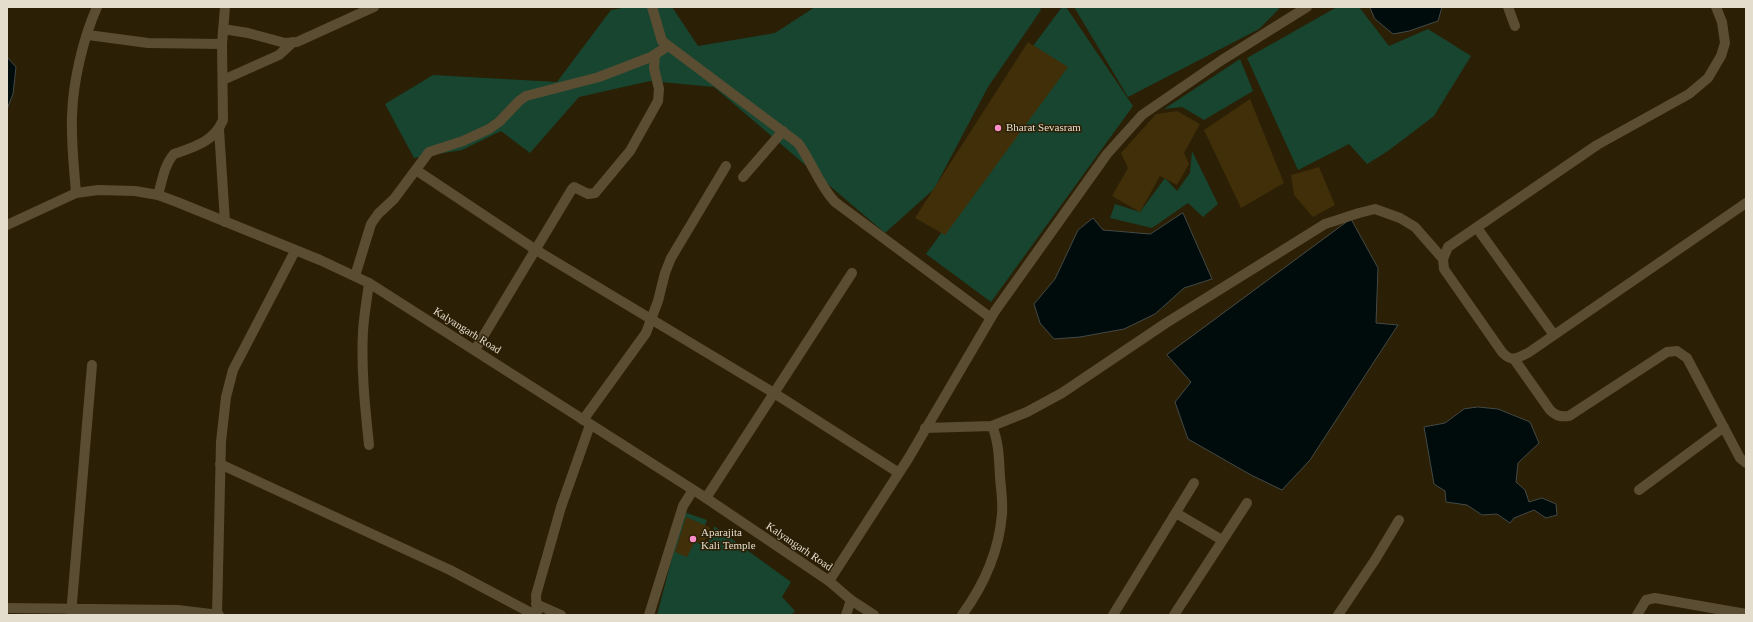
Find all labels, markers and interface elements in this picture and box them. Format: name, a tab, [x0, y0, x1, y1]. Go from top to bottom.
place label: Bharat Sevasram	[1006, 121, 1081, 135]
marker: Bharat Sevasram	[993, 123, 1003, 133]
street label: Kalyangarh Road	[431, 305, 503, 357]
street label: Kalyangarh Road	[763, 520, 835, 574]
place label: Aparajita Kali Temple	[701, 526, 756, 552]
marker: Aparajita Kali Temple	[688, 534, 698, 544]

